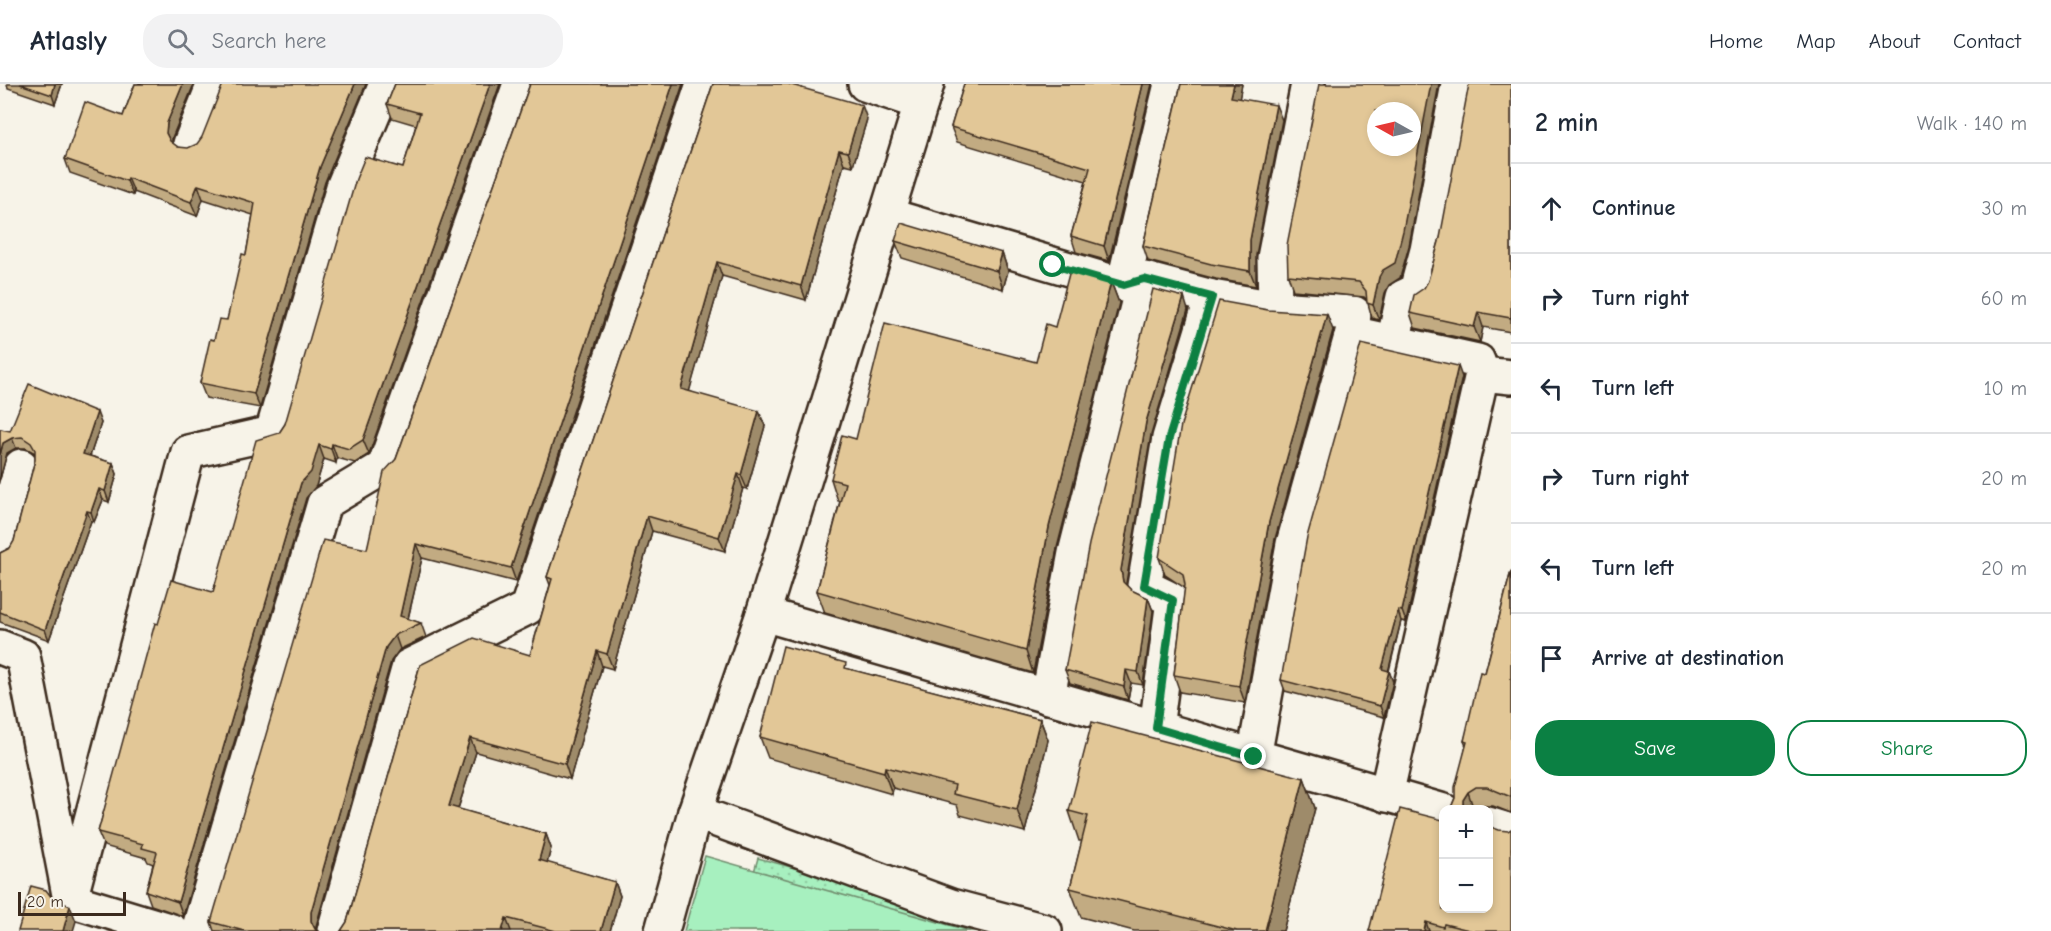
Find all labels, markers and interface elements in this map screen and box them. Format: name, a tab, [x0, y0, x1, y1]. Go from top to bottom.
search box	[143, 14, 563, 68]
text: Atlasly	[30, 25, 107, 57]
icon: search	[164, 25, 197, 58]
text: Search here	[212, 28, 326, 54]
text: Home	[1709, 29, 1763, 53]
text: Map	[1796, 29, 1836, 53]
text: About	[1869, 29, 1920, 53]
text: Contact	[1953, 29, 2021, 53]
north arrow	[1367, 102, 1421, 156]
text: 2 min	[1535, 108, 1598, 138]
text: Walk · 140 m	[1917, 112, 2027, 135]
icon: ahead	[1535, 192, 1568, 225]
text: Continue	[1592, 195, 1675, 221]
text: 30 m	[1981, 197, 2027, 220]
route start	[1039, 251, 1065, 277]
icon: right	[1535, 282, 1568, 315]
text: Turn right	[1592, 285, 1689, 311]
text: 60 m	[1981, 287, 2027, 310]
icon: left	[1535, 372, 1568, 405]
text: Turn left	[1592, 375, 1674, 401]
text: 10 m	[1984, 377, 2027, 400]
icon: right	[1535, 462, 1568, 495]
text: Turn right	[1592, 465, 1689, 491]
text: 20 m	[1981, 467, 2027, 490]
icon: left	[1535, 552, 1568, 585]
text: Turn left	[1592, 555, 1674, 581]
text: 20 m	[1981, 557, 2027, 580]
icon: arrive	[1535, 642, 1568, 675]
text: Arrive at destination	[1592, 645, 1784, 671]
button: Save	[1535, 720, 1775, 776]
button: Share	[1787, 720, 2027, 776]
route end	[1240, 743, 1266, 769]
map controls	[1439, 805, 1493, 913]
button: +	[1439, 805, 1493, 859]
button: −	[1439, 859, 1493, 913]
scale bar	[18, 889, 126, 916]
text: 20 m	[27, 893, 64, 911]

